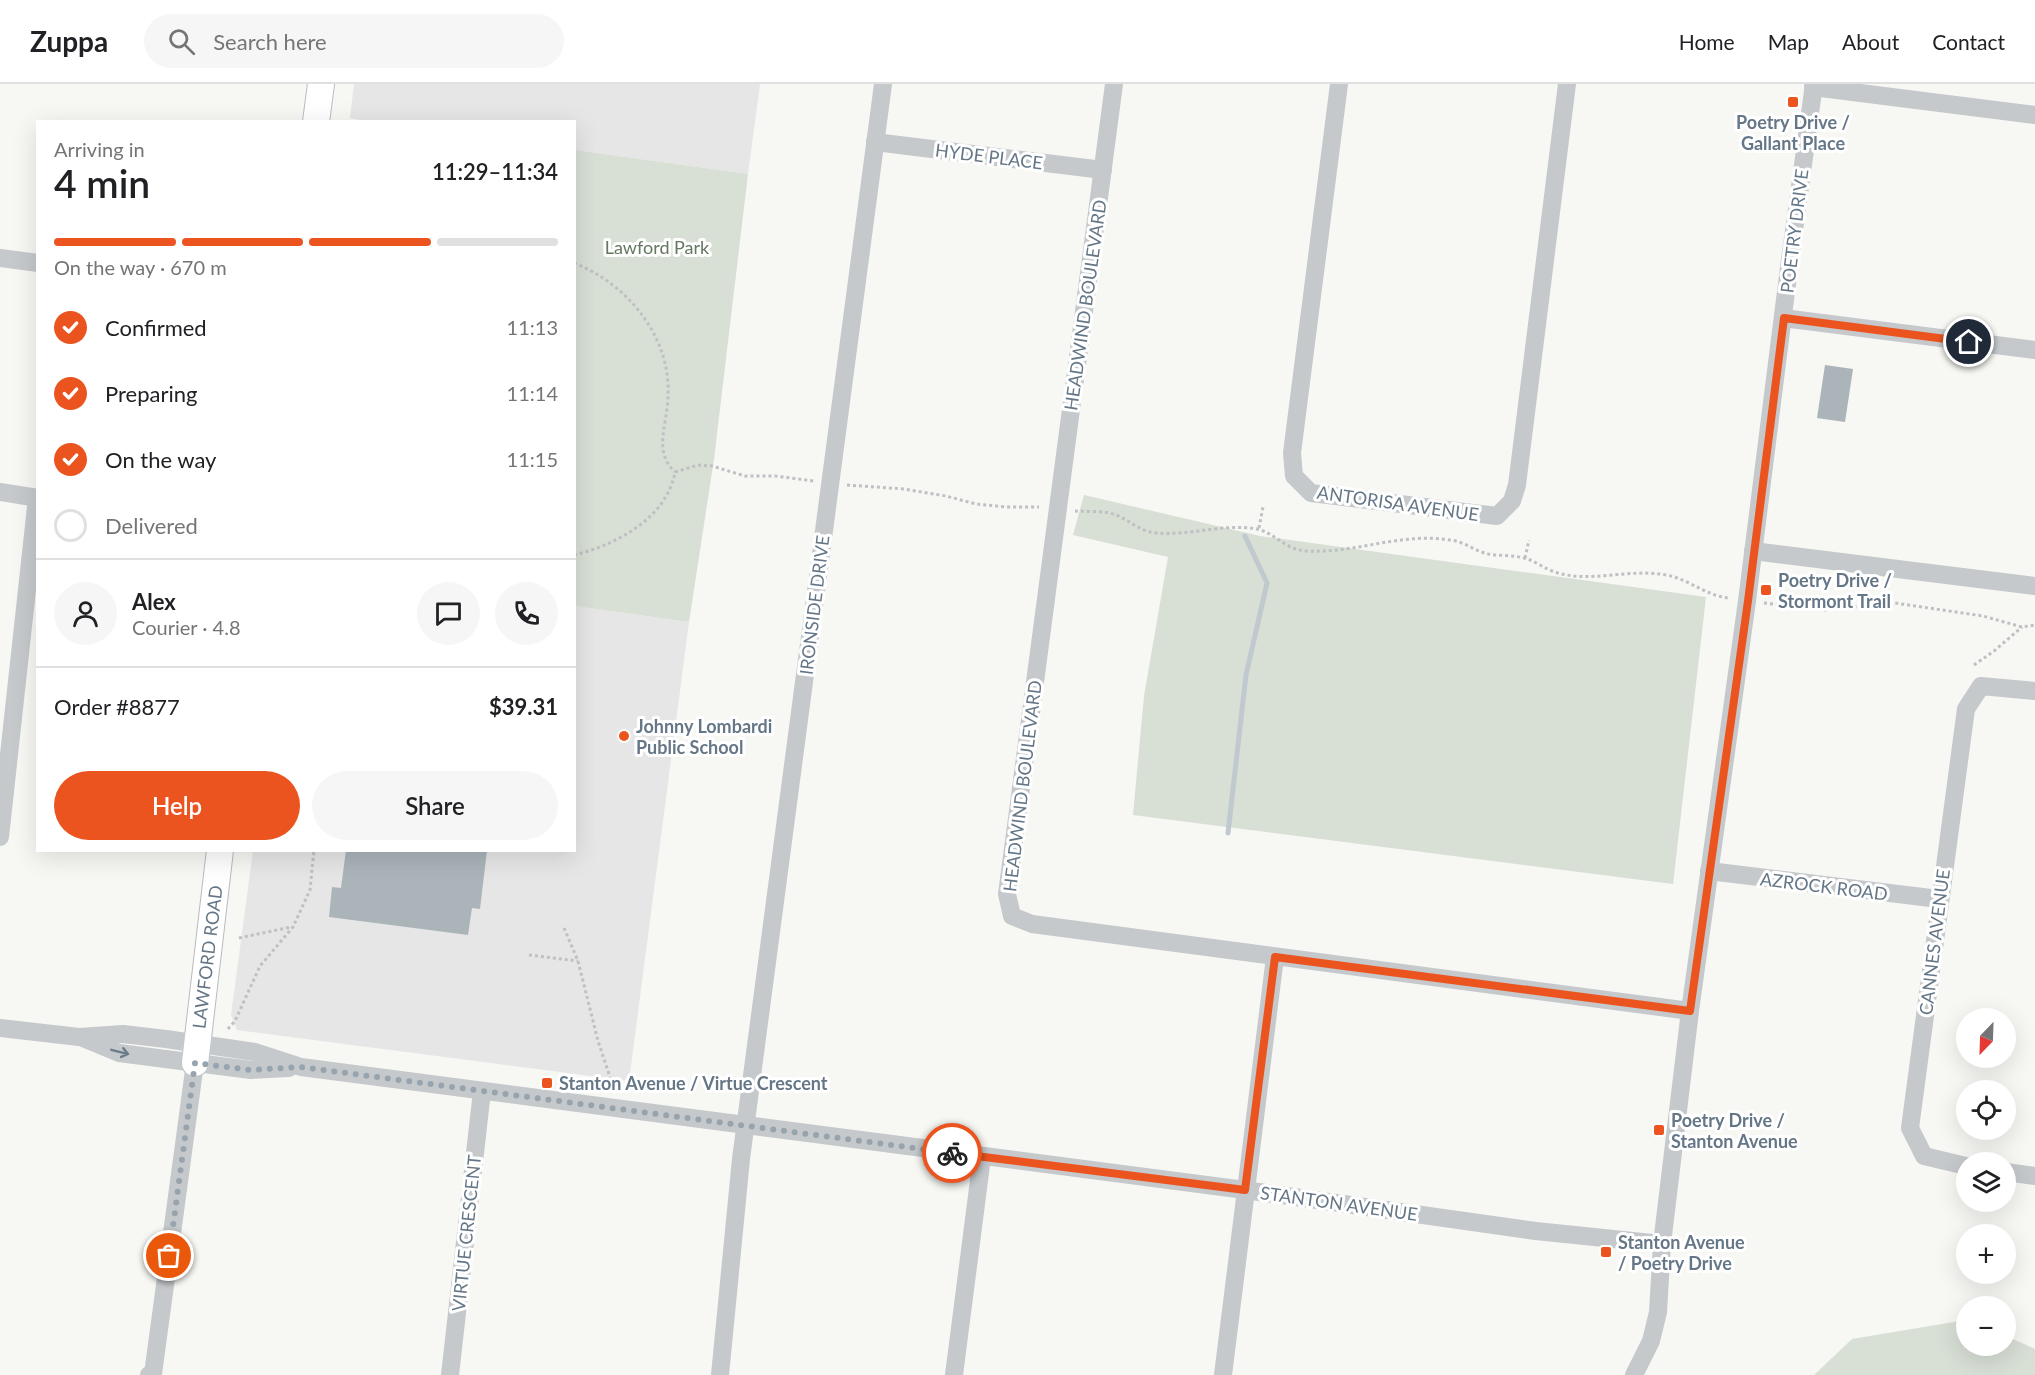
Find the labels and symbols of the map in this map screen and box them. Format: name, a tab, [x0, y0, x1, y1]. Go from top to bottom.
marker: Poetry Drive / Gallant Place	[1786, 95, 1800, 109]
place label: Poetry Drive / Gallant Place	[1736, 111, 1850, 154]
street label: HYDE PLACE	[934, 139, 1044, 173]
street label: POETRY DRIVE	[1775, 168, 1813, 294]
street label: HEADWIND BOULEVARD	[1059, 198, 1111, 412]
park label: Lawford Park	[605, 236, 710, 258]
pin	[1943, 316, 1994, 367]
street label: ANTORISA AVENUE	[1316, 481, 1480, 525]
street label: IRONSIDE DRIVE	[795, 534, 833, 676]
place label: Poetry Drive / Stormont Trail	[1778, 569, 1892, 612]
marker: Poetry Drive / Stormont Trail	[1759, 583, 1773, 597]
street label: HEADWIND BOULEVARD	[998, 679, 1046, 893]
place label: Johnny Lombardi Public School	[636, 715, 772, 758]
marker: Johnny Lombardi Public School	[617, 729, 631, 743]
street label: AZROCK ROAD	[1759, 867, 1889, 905]
street label: CANNES AVENUE	[1914, 868, 1954, 1016]
street label: LAWFORD ROAD	[187, 884, 227, 1030]
north arrow	[1956, 1008, 2016, 1068]
one-way arrow	[110, 1046, 129, 1058]
place label: Stanton Avenue / Virtue Crescent	[559, 1072, 828, 1094]
marker: Stanton Avenue / Virtue Crescent	[540, 1076, 554, 1090]
place label: Poetry Drive / Stanton Avenue	[1671, 1109, 1798, 1152]
courier	[922, 1123, 982, 1183]
marker: Poetry Drive / Stanton Avenue	[1652, 1123, 1666, 1137]
street label: VIRTUE CRESCENT	[447, 1153, 485, 1312]
street label: STANTON AVENUE	[1259, 1181, 1419, 1225]
pin	[143, 1230, 194, 1281]
place label: Stanton Avenue / Poetry Drive	[1618, 1231, 1745, 1274]
marker: Stanton Avenue / Poetry Drive	[1599, 1245, 1613, 1259]

